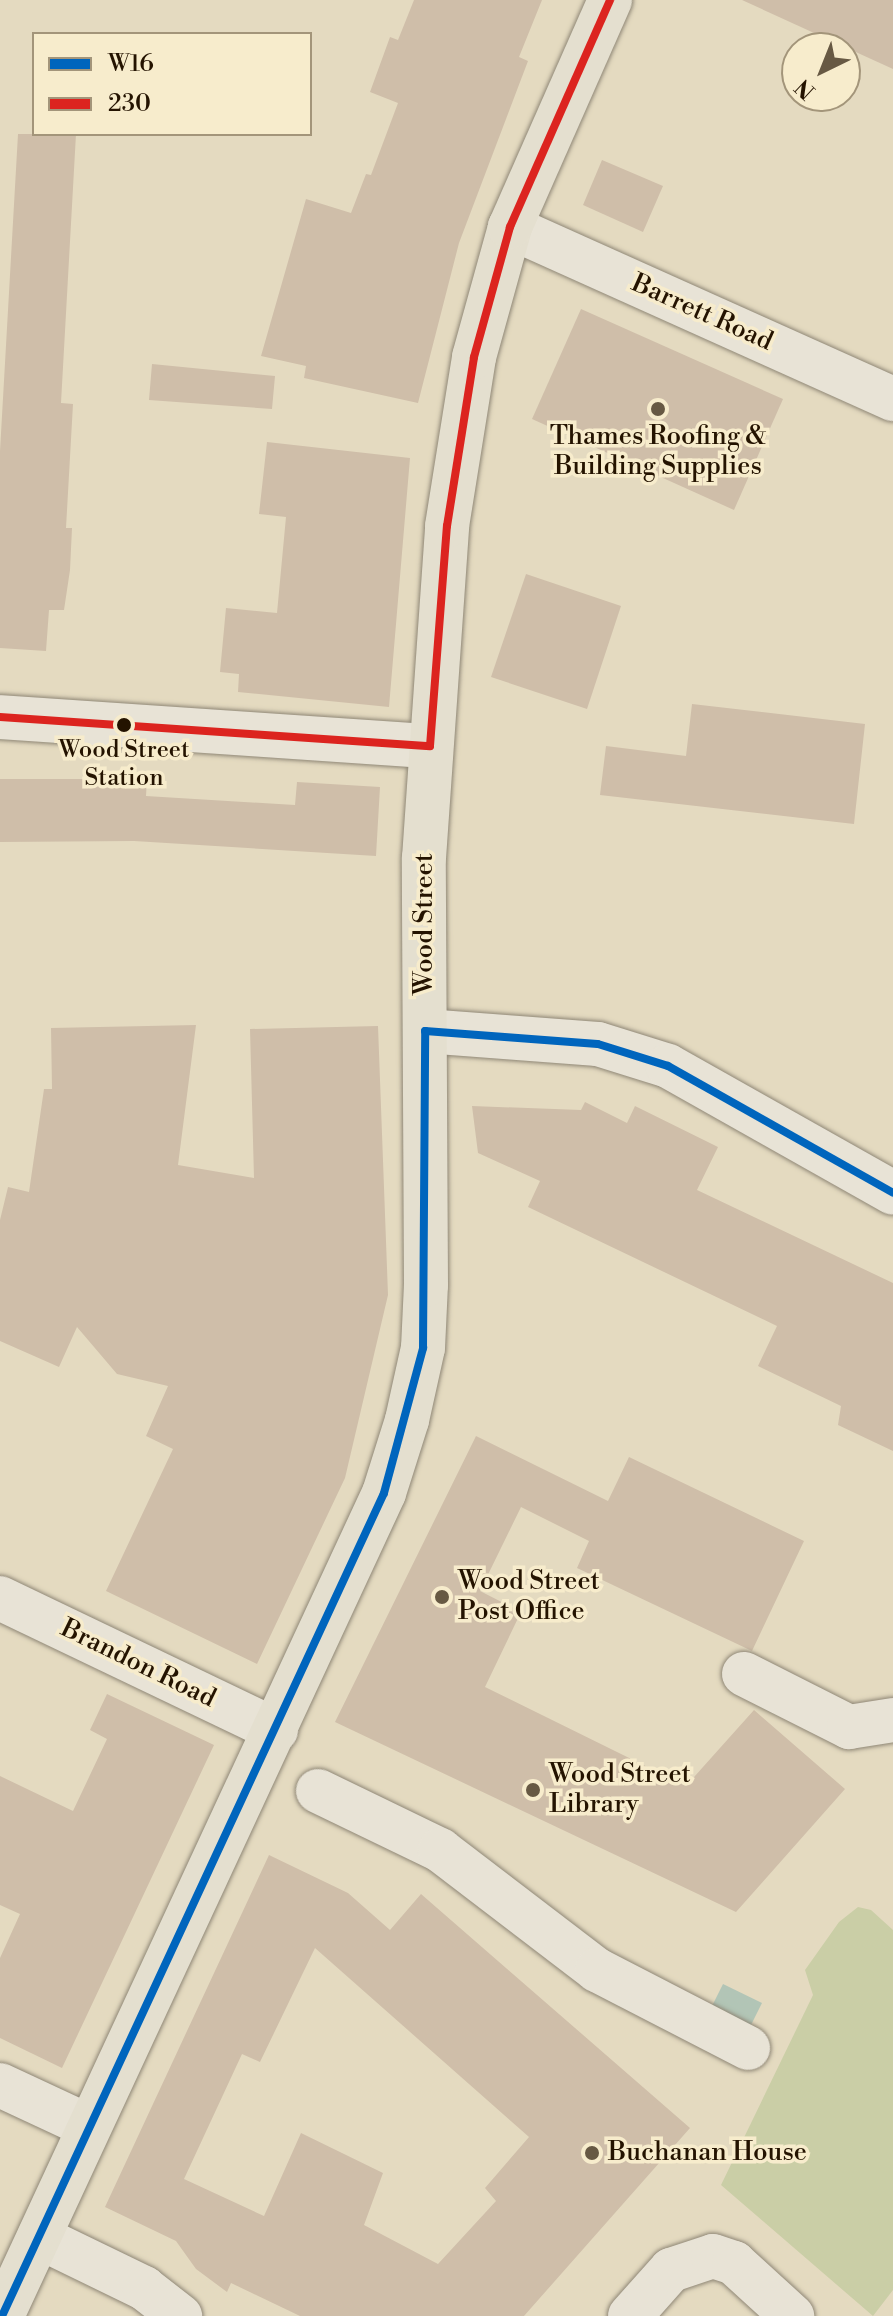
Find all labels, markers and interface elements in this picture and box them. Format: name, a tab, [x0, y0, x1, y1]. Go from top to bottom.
legend	[32, 32, 312, 136]
north arrow	[781, 32, 861, 112]
text: W16	[108, 49, 154, 79]
text: N	[790, 73, 821, 104]
text: 230	[108, 89, 151, 119]
street label: Barrett Road	[627, 268, 777, 358]
marker: Thames Roofing & Building Supplies	[649, 400, 667, 418]
place label: Thames Roofing & Building Supplies	[550, 421, 766, 482]
marker: Wood Street Station	[116, 717, 132, 733]
place label: Wood Street Station	[59, 737, 189, 793]
street label: Wood Street	[409, 853, 441, 995]
place label: Wood Street Post Office	[458, 1566, 600, 1628]
marker: Wood Street Post Office	[433, 1588, 451, 1606]
street label: Brandon Road	[55, 1613, 221, 1715]
place label: Wood Street Library	[549, 1759, 691, 1820]
marker: Wood Street Library	[524, 1781, 542, 1799]
place label: Buchanan House	[608, 2137, 807, 2169]
marker: Buchanan House	[583, 2144, 601, 2162]

